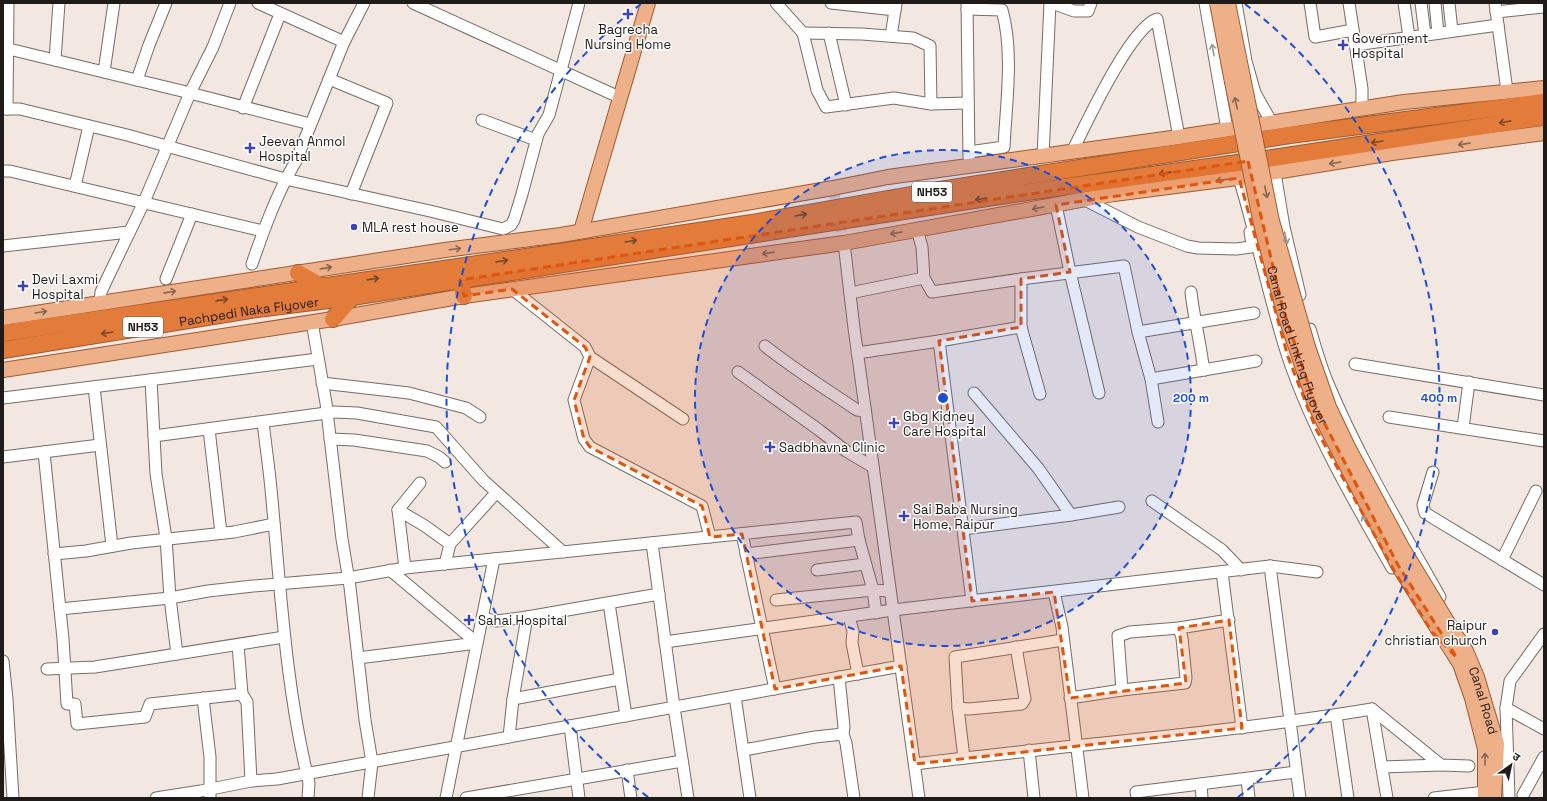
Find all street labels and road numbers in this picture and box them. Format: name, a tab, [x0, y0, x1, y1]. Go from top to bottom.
road number: NH53	[912, 182, 952, 202]
street label: Canal Road Linking Flyover	[1263, 264, 1332, 428]
street label: Pachpedi Naka Flyover	[178, 293, 320, 330]
road number: NH53	[123, 317, 163, 337]
street label: Canal Road	[1465, 664, 1502, 736]

